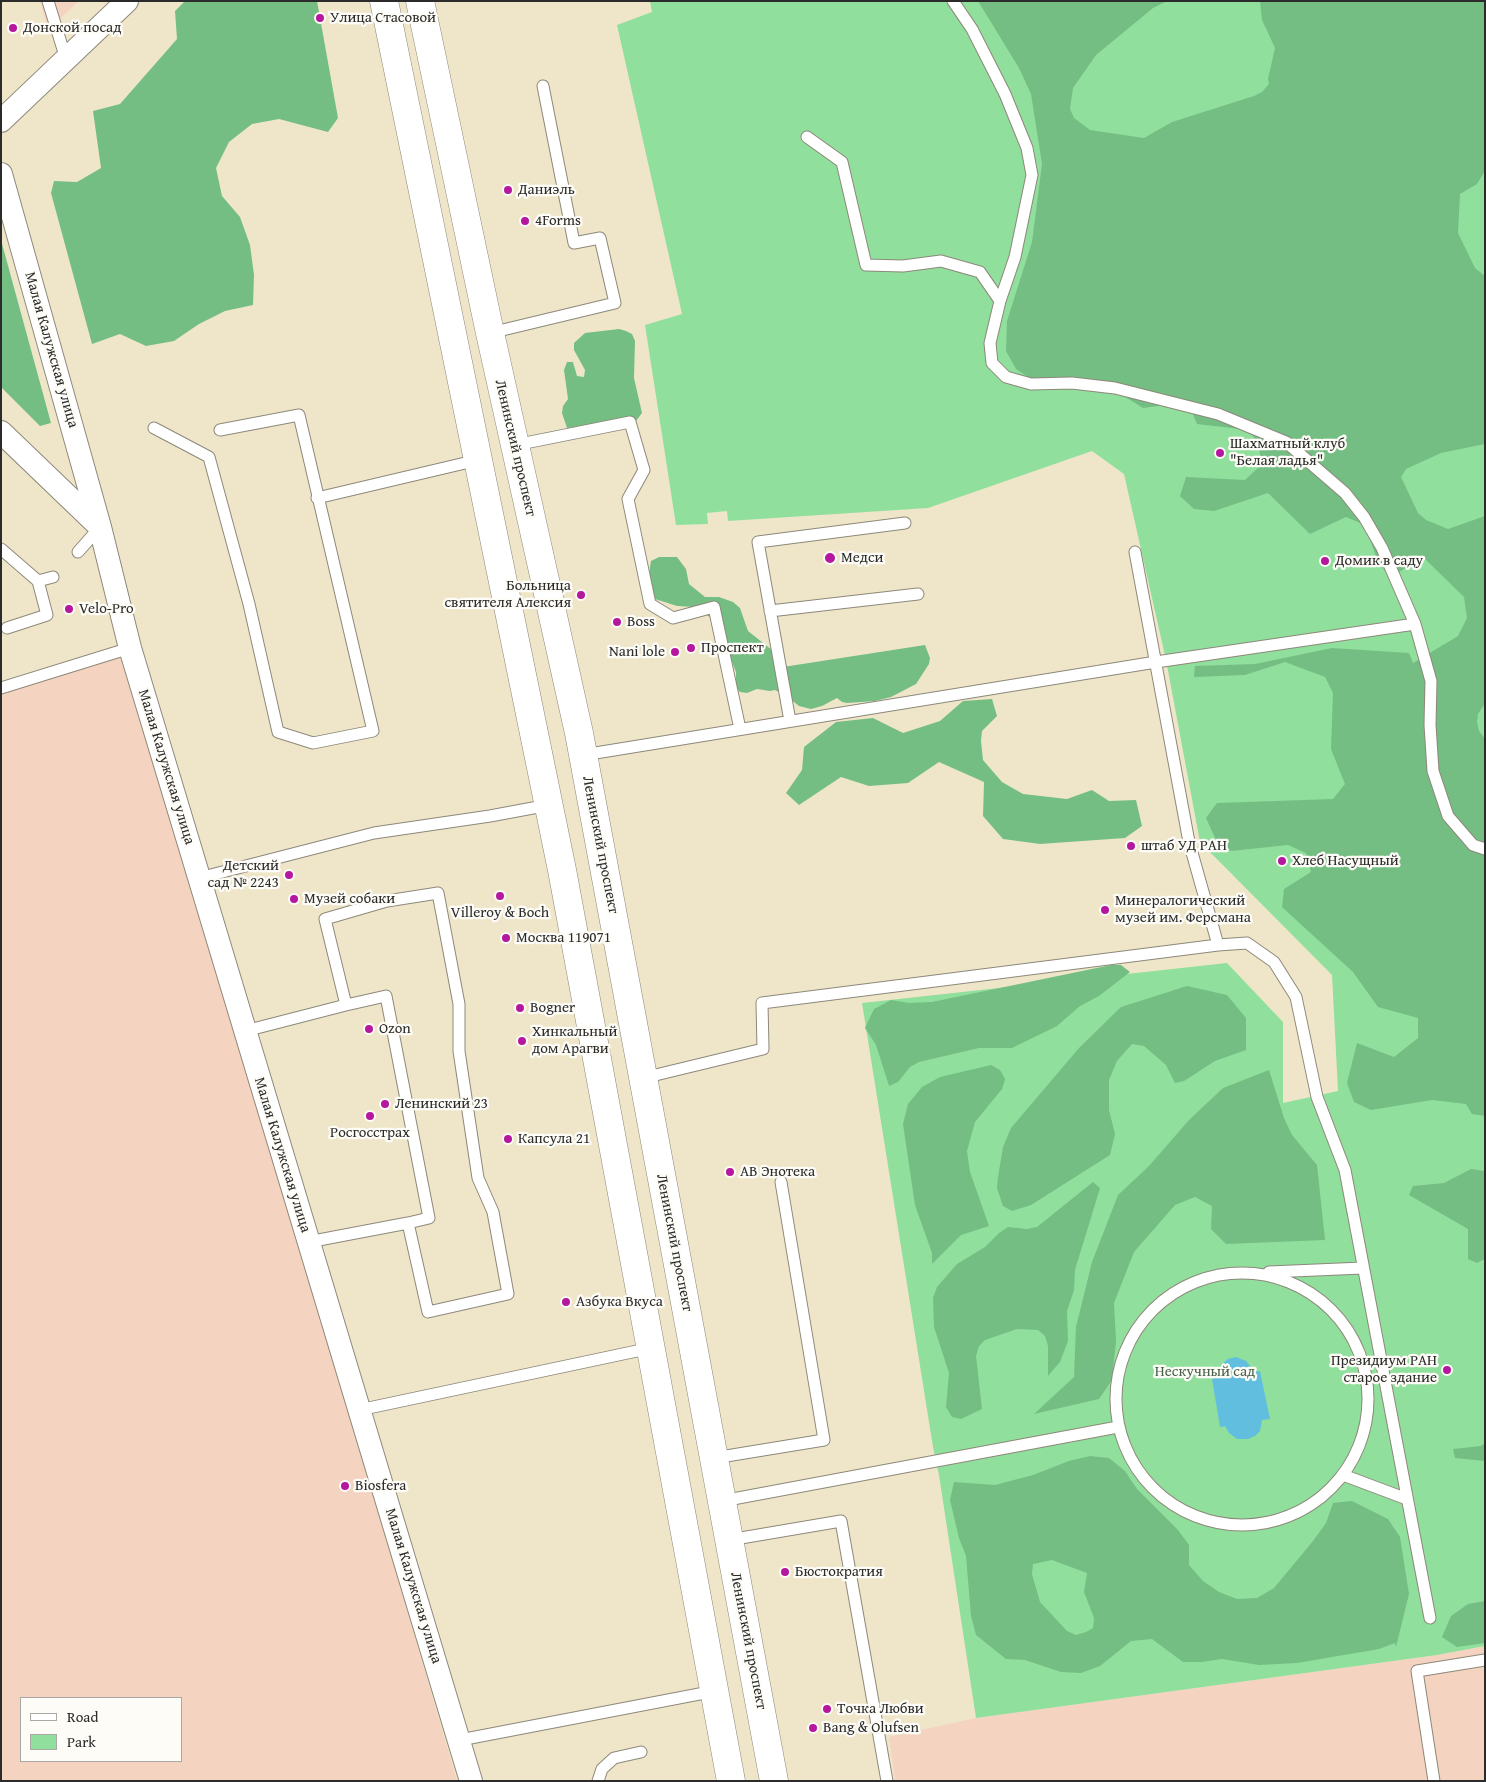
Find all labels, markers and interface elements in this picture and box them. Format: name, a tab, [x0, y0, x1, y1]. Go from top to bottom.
place label: Улица Стасовой	[330, 9, 436, 27]
marker: Улица Стасовой	[314, 12, 326, 24]
place label: Донской посад	[23, 19, 121, 37]
marker: Донской посад	[7, 22, 19, 34]
place label: Даниэль	[518, 181, 575, 199]
marker: Даниэль	[502, 184, 514, 196]
place label: 4Forms	[535, 212, 581, 230]
marker: 4Forms	[519, 215, 531, 227]
street label: Малая Калужская улица	[20, 270, 82, 430]
street label: Ленинский проспект	[490, 378, 540, 518]
place label: Шахматный клуб "Белая ладья"	[1230, 435, 1345, 470]
marker: Шахматный клуб "Белая ладья"	[1214, 447, 1226, 459]
place label: Медси	[841, 549, 884, 567]
marker: Медси	[823, 551, 837, 565]
place label: Домик в саду	[1335, 552, 1423, 570]
marker: Домик в саду	[1319, 555, 1331, 567]
place label: Больница святителя Алексия	[444, 577, 571, 612]
marker: Больница святителя Алексия	[575, 589, 587, 601]
place label: Velo-Pro	[79, 600, 134, 618]
marker: Velo-Pro	[63, 603, 75, 615]
place label: Boss	[627, 613, 655, 631]
marker: Boss	[611, 616, 623, 628]
place label: Проспект	[701, 639, 764, 657]
marker: Проспект	[685, 642, 697, 654]
place label: Nani lole	[609, 643, 665, 661]
marker: Nani lole	[669, 646, 681, 658]
street label: Малая Калужская улица	[134, 687, 198, 847]
street label: Ленинский проспект	[578, 775, 622, 915]
place label: штаб УД РАН	[1141, 837, 1227, 855]
marker: штаб УД РАН	[1125, 840, 1137, 852]
place label: Хлеб Насущный	[1292, 852, 1399, 870]
marker: Хлеб Насущный	[1276, 855, 1288, 867]
place label: Детский сад № 2243	[207, 857, 279, 892]
marker: Детский сад № 2243	[283, 869, 295, 881]
place label: Музей собаки	[304, 890, 395, 908]
marker: Villeroy & Boch	[494, 890, 506, 902]
place label: Минералогический музей им. Ферсмана	[1115, 892, 1251, 927]
marker: Музей собаки	[288, 893, 300, 905]
place label: Villeroy & Boch	[451, 904, 549, 922]
marker: Минералогический музей им. Ферсмана	[1099, 904, 1111, 916]
place label: Москва 119071	[516, 929, 611, 947]
marker: Москва 119071	[500, 932, 512, 944]
place label: Bogner	[530, 999, 575, 1017]
marker: Bogner	[514, 1002, 526, 1014]
place label: Ozon	[379, 1020, 411, 1038]
marker: Ozon	[363, 1023, 375, 1035]
place label: Хинкальный дом Арагви	[532, 1023, 617, 1058]
marker: Хинкальный дом Арагви	[516, 1035, 528, 1047]
street label: Малая Калужская улица	[250, 1075, 314, 1235]
place label: Ленинский 23	[395, 1095, 488, 1113]
marker: Ленинский 23	[379, 1098, 391, 1110]
marker: Росгосстрах	[364, 1110, 376, 1122]
place label: Росгосстрах	[330, 1124, 410, 1142]
place label: Капсула 21	[518, 1130, 590, 1148]
marker: Капсула 21	[502, 1133, 514, 1145]
place label: АВ Энотека	[740, 1163, 815, 1181]
marker: АВ Энотека	[724, 1166, 736, 1178]
street label: Ленинский проспект	[652, 1173, 696, 1313]
place label: Азбука Вкуса	[576, 1293, 663, 1311]
marker: Азбука Вкуса	[560, 1296, 572, 1308]
place label: Президиум РАН старое здание	[1331, 1352, 1437, 1387]
park label: Нескучный сад	[1155, 1363, 1255, 1381]
marker: Президиум РАН старое здание	[1441, 1364, 1453, 1376]
place label: Biosfera	[355, 1477, 406, 1495]
marker: Biosfera	[339, 1480, 351, 1492]
street label: Малая Калужская улица	[381, 1506, 445, 1666]
place label: Бюстократия	[795, 1563, 883, 1581]
marker: Бюстократия	[779, 1566, 791, 1578]
street label: Ленинский проспект	[726, 1571, 770, 1711]
legend	[20, 1697, 182, 1762]
place label: Точка Любви	[837, 1700, 924, 1718]
marker: Точка Любви	[821, 1703, 833, 1715]
text: Road	[67, 1706, 98, 1727]
place label: Bang & Olufsen	[823, 1719, 919, 1737]
marker: Bang & Olufsen	[807, 1722, 819, 1734]
text: Park	[67, 1731, 96, 1752]

